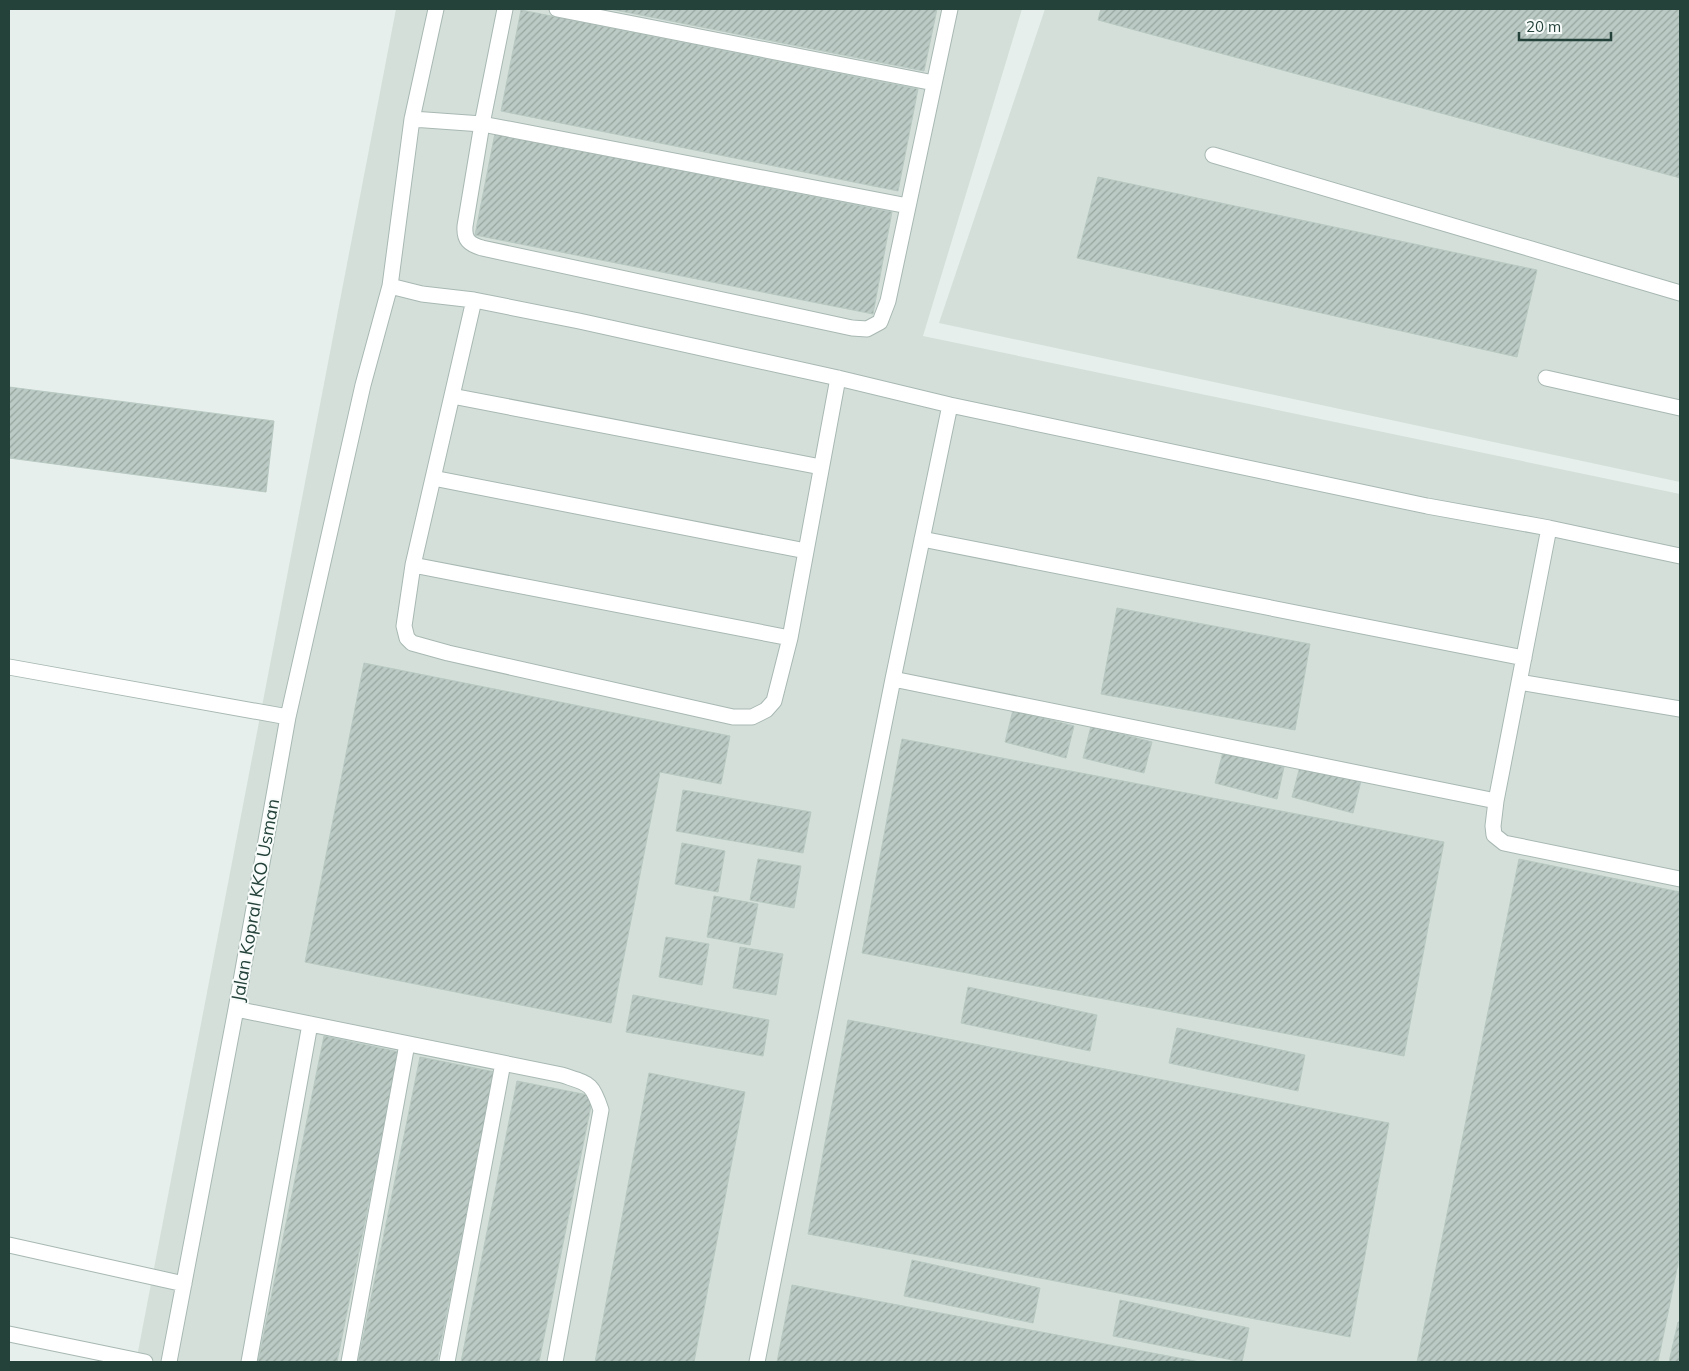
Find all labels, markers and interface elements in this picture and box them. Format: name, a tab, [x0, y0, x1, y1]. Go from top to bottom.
scale bar	[1519, 10, 1612, 42]
text: 20 m	[1526, 17, 1561, 36]
street label: Jalan Kopral KKO Usman	[226, 797, 284, 1003]

